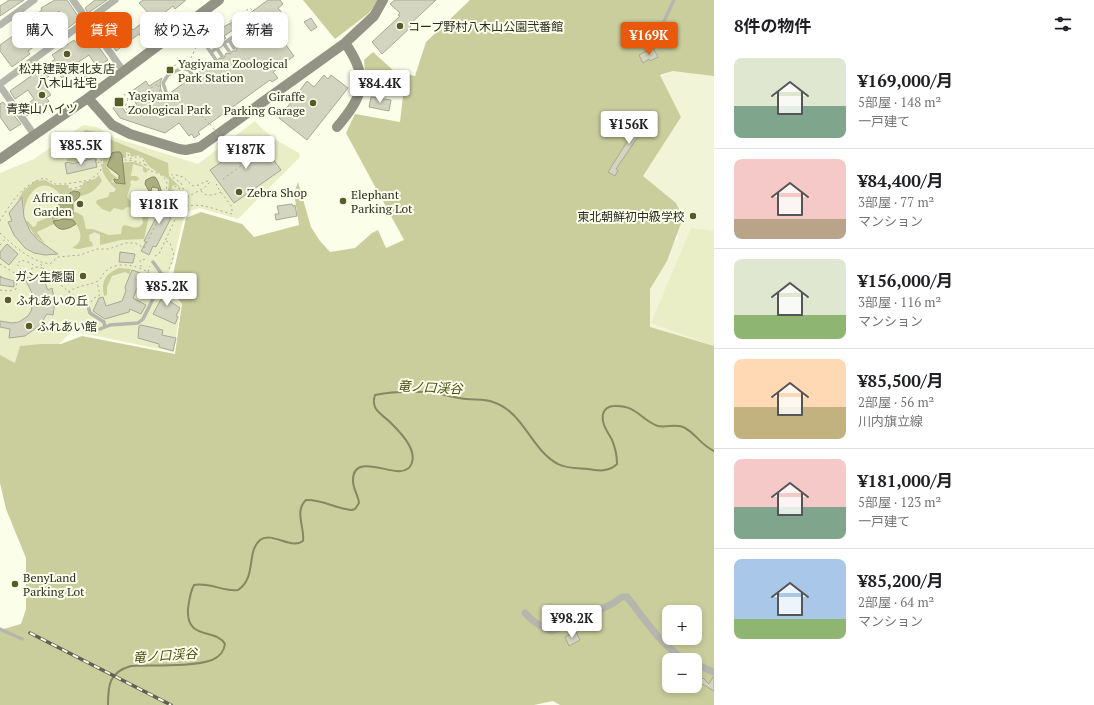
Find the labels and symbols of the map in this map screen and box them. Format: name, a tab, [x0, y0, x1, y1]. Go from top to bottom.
place label: コープ野村八木山公園弐番館	[408, 19, 563, 34]
marker: コープ野村八木山公園弐番館	[395, 21, 405, 31]
pin: ¥169K	[621, 22, 677, 56]
marker: 松井建設東北支店 八木山社宅	[62, 49, 72, 59]
place label: Yagiyama Zoological Park Station	[178, 56, 288, 85]
place label: 松井建設東北支店 八木山社宅	[19, 61, 115, 90]
marker: Yagiyama Zoological Park Station	[165, 65, 175, 75]
pin: ¥84.4K	[347, 70, 413, 104]
place label: Yagiyama Zoological Park	[128, 88, 211, 117]
place label: Giraffe Parking Garage	[224, 89, 305, 118]
marker: 青葉山ハイツ	[37, 90, 47, 100]
marker: Yagiyama Zoological Park	[113, 96, 125, 108]
marker: Giraffe Parking Garage	[308, 98, 318, 108]
place label: 青葉山ハイツ	[6, 101, 78, 116]
pin: ¥156K	[601, 111, 657, 145]
pin: ¥85.5K	[48, 132, 114, 166]
pin: ¥187K	[218, 136, 274, 170]
place label: Zebra Shop	[247, 185, 307, 200]
marker: Zebra Shop	[234, 187, 244, 197]
place label: Elephant Parking Lot	[351, 187, 413, 216]
place label: African Garden	[33, 190, 72, 219]
pin: ¥181K	[131, 191, 187, 225]
marker: Elephant Parking Lot	[338, 196, 348, 206]
marker: African Garden	[75, 199, 85, 209]
place label: 東北朝鮮初中級学校	[577, 209, 685, 224]
marker: 東北朝鮮初中級学校	[688, 211, 698, 221]
place label: ガン生態園	[15, 269, 75, 284]
marker: ガン生態園	[78, 271, 88, 281]
pin: ¥85.2K	[134, 273, 200, 307]
place label: ふれあいの丘	[16, 293, 88, 308]
marker: ふれあいの丘	[3, 295, 13, 305]
place label: ふれあい館	[37, 319, 97, 334]
marker: ふれあい館	[24, 321, 34, 331]
water label: 竜ノ口渓谷	[397, 376, 464, 398]
place label: BenyLand Parking Lot	[23, 570, 85, 599]
marker: BenyLand Parking Lot	[10, 579, 20, 589]
pin: ¥98.2K	[539, 605, 605, 639]
water label: 竜ノ口渓谷	[132, 644, 199, 666]

